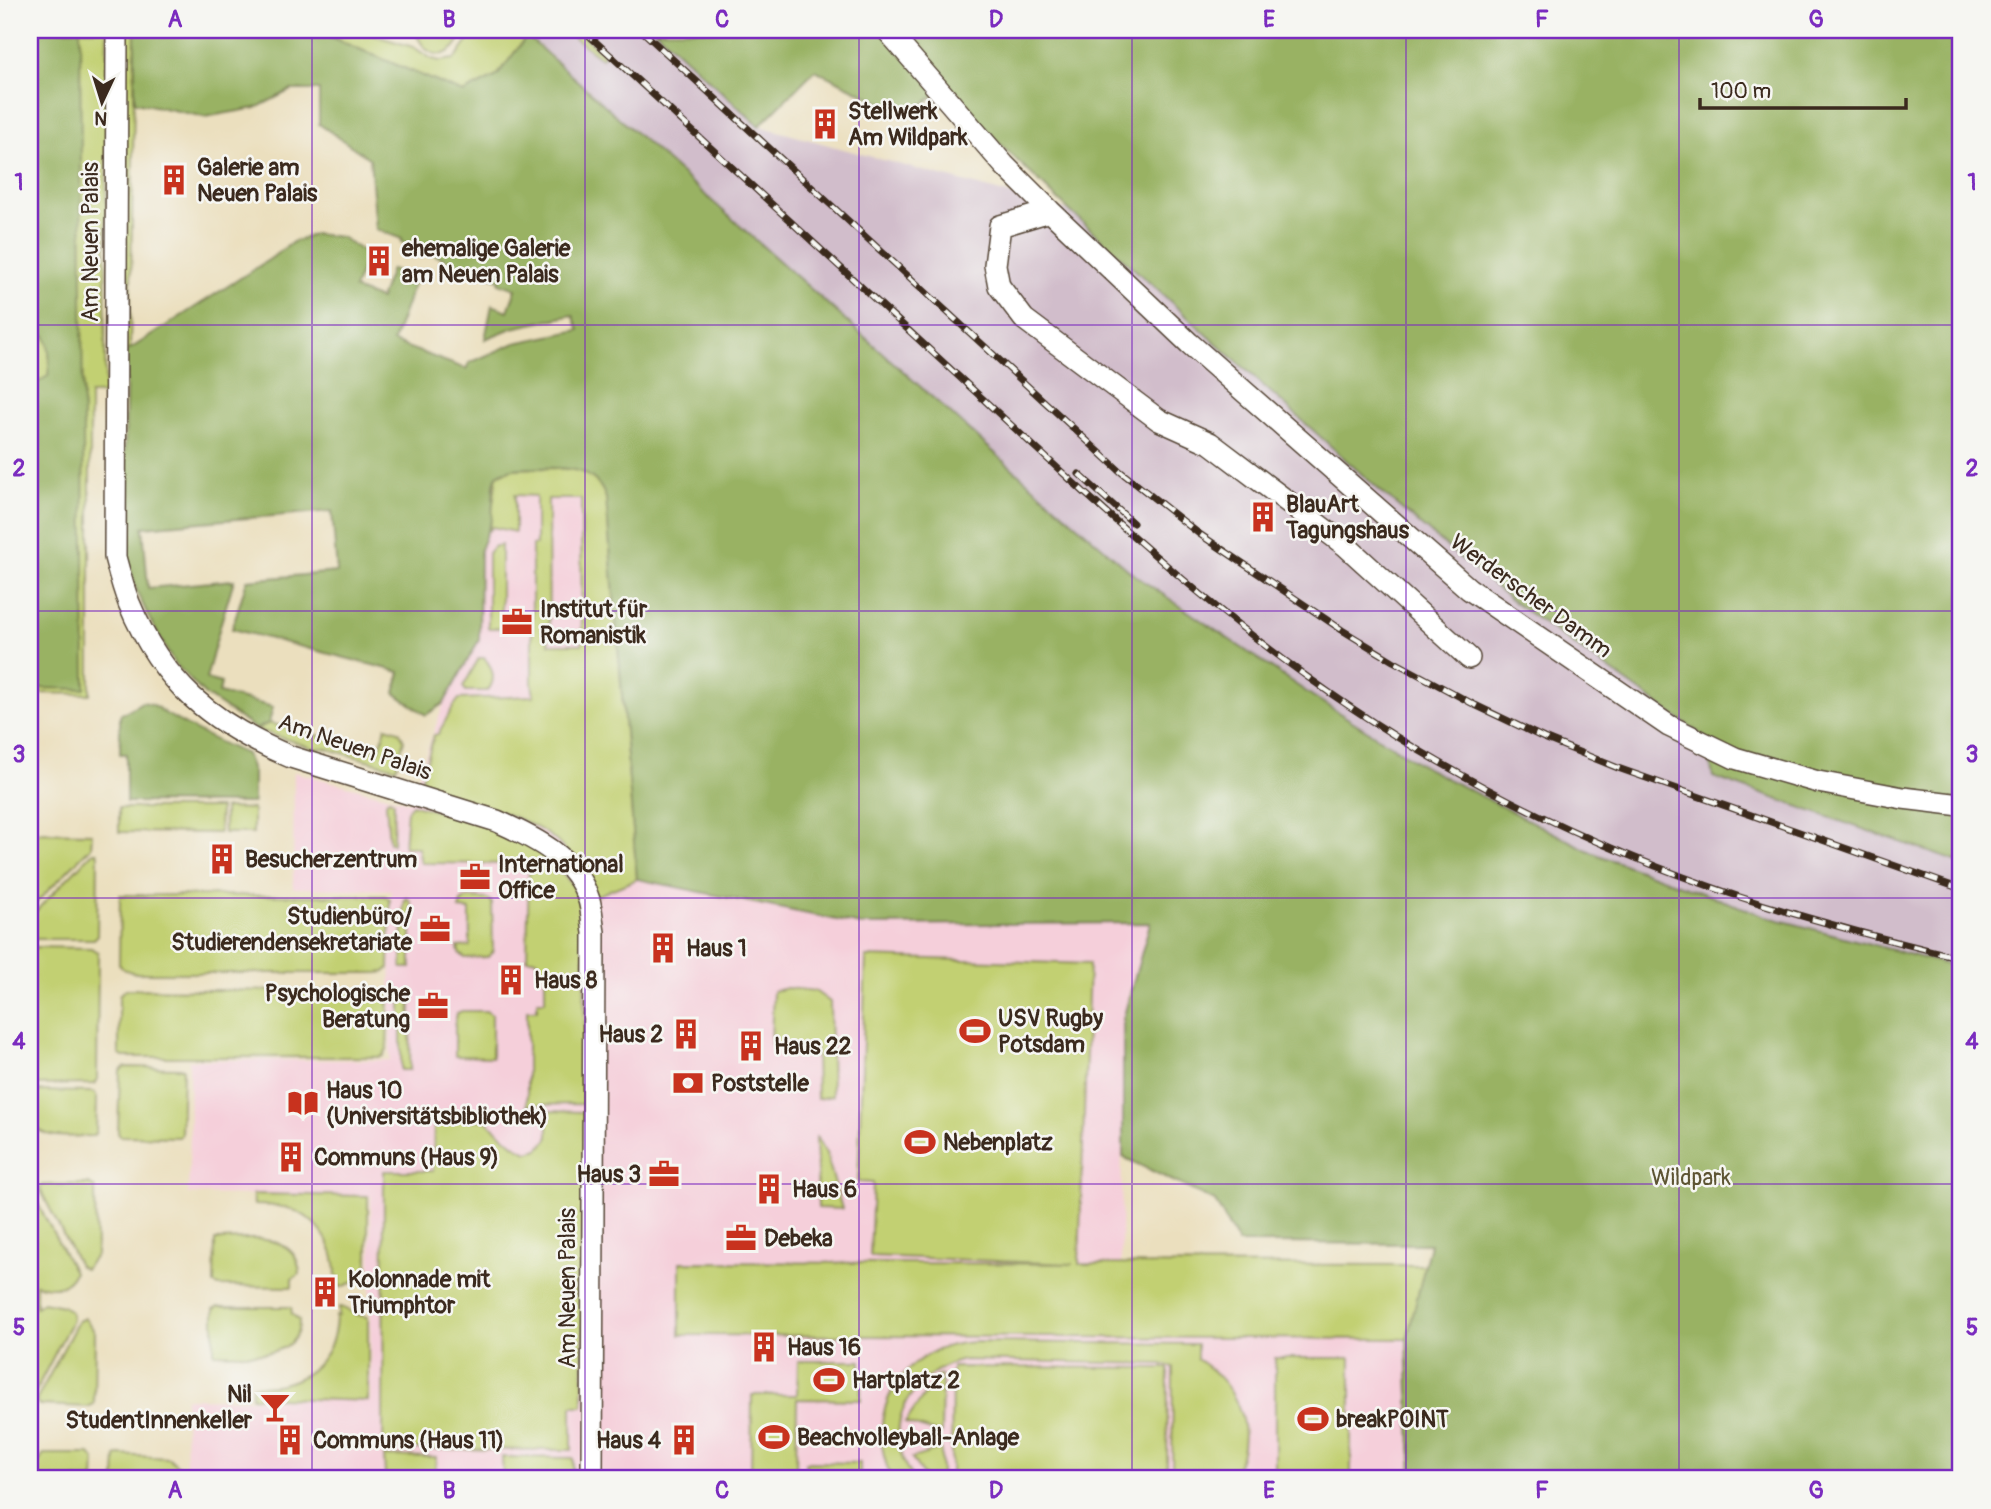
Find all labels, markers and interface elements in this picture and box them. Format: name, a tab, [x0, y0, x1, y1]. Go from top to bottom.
text: A	[168, 5, 183, 34]
text: B	[442, 5, 456, 34]
text: C	[715, 5, 729, 34]
text: D	[989, 5, 1003, 34]
text: E	[1263, 5, 1275, 34]
text: F	[1535, 5, 1549, 34]
text: G	[1808, 5, 1824, 34]
north arrow	[66, 66, 136, 136]
scale bar	[1700, 66, 1907, 110]
text: 100 m	[1711, 78, 1771, 105]
place label: Stellwerk Am Wildpark	[848, 97, 968, 152]
text: N	[93, 106, 108, 130]
building icon: Stellwerk Am Wildpark	[808, 107, 842, 141]
place label: Galerie am Neuen Palais	[197, 153, 318, 208]
street label: Am Neuen Palais	[76, 162, 105, 322]
building icon: Galerie am Neuen Palais	[157, 163, 191, 197]
text: 1	[15, 168, 24, 197]
text: 1	[1968, 168, 1977, 197]
place label: ehemalige Galerie am Neuen Palais	[401, 234, 571, 289]
building icon: ehemalige Galerie am Neuen Palais	[362, 244, 396, 278]
text: 2	[13, 454, 26, 483]
text: 2	[1966, 454, 1979, 483]
place label: BlauArt Tagungshaus	[1285, 490, 1410, 545]
building icon: BlauArt Tagungshaus	[1246, 500, 1280, 534]
street label: Werderscher Damm	[1444, 528, 1618, 664]
place label: Institut für Romanistik	[540, 595, 648, 650]
office icon: Institut für Romanistik	[500, 605, 534, 639]
street label: Am Neuen Palais	[275, 707, 435, 787]
text: 3	[13, 740, 25, 769]
text: 3	[1966, 740, 1978, 769]
building icon: Besucherzentrum	[205, 842, 239, 876]
place label: Besucherzentrum	[245, 845, 417, 874]
place label: International Office	[498, 850, 624, 905]
office icon: International Office	[458, 860, 492, 894]
place label: Studienbüro/ Studierendensekretariate	[171, 902, 413, 957]
office icon: Studienbüro/ Studierendensekretariate	[418, 912, 452, 946]
building icon: Haus 1	[646, 931, 680, 965]
place label: Haus 1	[686, 934, 747, 963]
building icon: Haus 8	[494, 963, 528, 997]
place label: Haus 8	[534, 966, 598, 995]
place label: Psychologische Beratung	[265, 979, 411, 1034]
office icon: Psychologische Beratung	[416, 989, 450, 1023]
place label: USV Rugby Potsdam	[998, 1004, 1103, 1059]
sports icon: USV Rugby Potsdam	[958, 1014, 992, 1048]
building icon: Haus 2	[669, 1017, 703, 1051]
place label: Haus 2	[599, 1020, 663, 1049]
text: 4	[12, 1027, 26, 1056]
text: 4	[1965, 1027, 1979, 1056]
building icon: Haus 22	[734, 1029, 768, 1063]
place label: Haus 22	[774, 1032, 851, 1061]
bank icon: Poststelle	[671, 1066, 705, 1100]
place label: Poststelle	[711, 1069, 809, 1098]
place label: Haus 10 (Universitätsbibliothek)	[326, 1076, 548, 1131]
library icon: Haus 10 (Universitätsbibliothek)	[286, 1086, 320, 1120]
sports icon: Nebenplatz	[903, 1125, 937, 1159]
place label: Nebenplatz	[943, 1128, 1053, 1157]
building icon: Communs (Haus 9)	[274, 1140, 308, 1174]
place label: Communs (Haus 9)	[314, 1143, 499, 1172]
office icon: Haus 3	[647, 1157, 681, 1191]
place label: Haus 3	[577, 1160, 641, 1189]
park label: Wildpark	[1651, 1163, 1731, 1192]
building icon: Haus 6	[752, 1172, 786, 1206]
place label: Haus 6	[792, 1175, 857, 1204]
street label: Am Neuen Palais	[553, 1208, 582, 1368]
office icon: Debeka	[724, 1221, 758, 1255]
place label: Debeka	[764, 1224, 833, 1253]
place label: Kolonnade mit Triumphtor	[347, 1265, 491, 1320]
building icon: Kolonnade mit Triumphtor	[308, 1275, 342, 1309]
text: 5	[13, 1313, 25, 1342]
text: 5	[1966, 1313, 1978, 1342]
building icon: Haus 16	[747, 1330, 781, 1364]
place label: Haus 16	[787, 1333, 861, 1362]
sports icon: Hartplatz 2	[812, 1363, 846, 1397]
place label: Hartplatz 2	[852, 1366, 960, 1395]
place label: Nil StudentInnenkeller	[65, 1380, 253, 1435]
bar icon: Nil StudentInnenkeller	[258, 1390, 292, 1424]
sports icon: breakPOINT	[1296, 1402, 1330, 1436]
place label: breakPOINT	[1336, 1405, 1449, 1434]
sports icon: Beachvolleyball-Anlage	[757, 1420, 791, 1454]
building icon: Communs (Haus 11)	[273, 1423, 307, 1457]
building icon: Haus 4	[667, 1423, 701, 1457]
place label: Beachvolleyball-Anlage	[797, 1423, 1020, 1452]
place label: Communs (Haus 11)	[313, 1426, 504, 1455]
place label: Haus 4	[596, 1426, 662, 1455]
text: A	[168, 1476, 183, 1505]
text: B	[442, 1476, 456, 1505]
text: C	[715, 1476, 729, 1505]
text: D	[989, 1476, 1003, 1505]
text: E	[1263, 1476, 1275, 1505]
text: F	[1535, 1476, 1549, 1505]
text: G	[1808, 1476, 1824, 1505]

